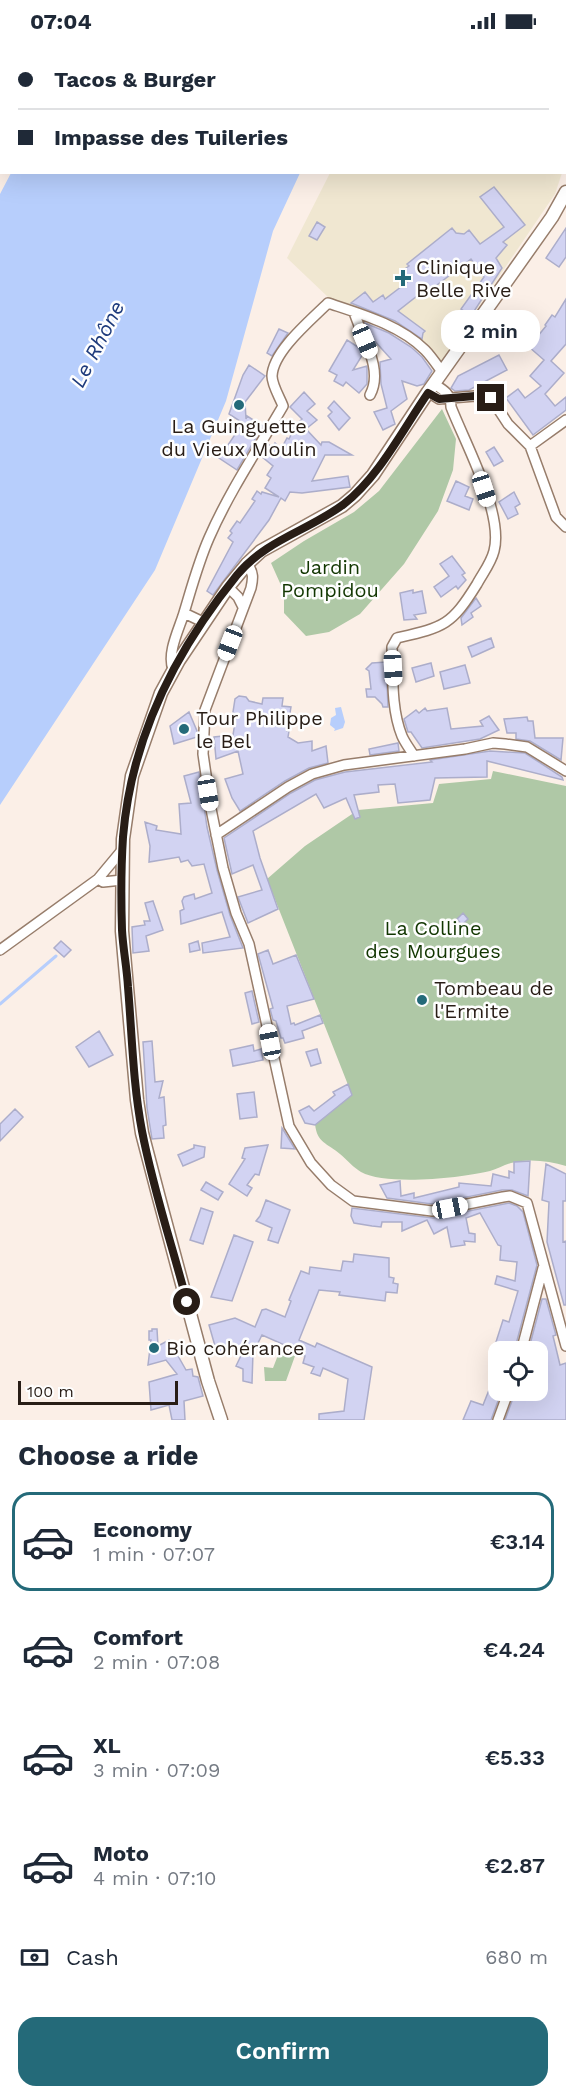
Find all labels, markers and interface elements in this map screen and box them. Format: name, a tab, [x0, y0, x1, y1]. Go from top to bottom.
text: 07:04	[30, 9, 92, 34]
text: Tacos & Burger	[54, 67, 216, 92]
text: Impasse des Tuileries	[54, 125, 288, 150]
place label: Clinique Belle Rive	[416, 255, 512, 302]
marker: Clinique Belle Rive	[394, 269, 412, 287]
water label: Le Rhône	[65, 297, 129, 391]
callout: 2 min	[442, 311, 540, 353]
text: 2 min	[463, 319, 518, 343]
car	[350, 321, 380, 361]
route end	[477, 384, 504, 411]
marker: La Guinguette du Vieux Moulin	[232, 398, 246, 412]
place label: La Guinguette du Vieux Moulin	[161, 414, 317, 461]
car	[470, 469, 498, 509]
park label: Jardin Pompidou	[281, 555, 379, 602]
car	[215, 623, 245, 663]
car	[383, 650, 403, 686]
place label: Tour Philippe le Bel	[196, 706, 323, 753]
marker: Tour Philippe le Bel	[177, 722, 191, 736]
car	[196, 774, 220, 812]
park label: La Colline des Mourgues	[365, 916, 501, 963]
place label: Tombeau de l'Ermite	[434, 976, 554, 1023]
marker: Tombeau de l'Ermite	[415, 993, 429, 1007]
car	[258, 1023, 282, 1061]
car	[431, 1196, 469, 1220]
route start	[173, 1288, 200, 1315]
place label: Bio cohérance	[166, 1336, 305, 1360]
marker: Bio cohérance	[147, 1341, 161, 1355]
map controls	[488, 1341, 548, 1401]
button: locate	[488, 1341, 548, 1401]
scale bar	[18, 1378, 178, 1406]
text: 100 m	[27, 1382, 74, 1401]
text: Choose a ride	[18, 1440, 198, 1472]
icon: car	[21, 1515, 75, 1569]
text: Economy	[93, 1517, 192, 1542]
text: €3.14	[490, 1529, 545, 1554]
text: 1 min · 07:07	[93, 1542, 215, 1566]
icon: car	[21, 1623, 75, 1677]
text: Comfort	[93, 1625, 183, 1650]
text: €4.24	[483, 1637, 545, 1662]
text: 2 min · 07:08	[93, 1650, 220, 1674]
icon: car	[21, 1731, 75, 1785]
text: XL	[93, 1733, 121, 1758]
text: €5.33	[485, 1745, 545, 1770]
text: 3 min · 07:09	[93, 1758, 220, 1782]
icon: car	[21, 1839, 75, 1893]
text: Moto	[93, 1841, 149, 1866]
text: €2.87	[484, 1853, 545, 1878]
text: 4 min · 07:10	[93, 1866, 216, 1890]
icon: cash	[18, 1941, 51, 1974]
text: Cash	[66, 1945, 119, 1970]
text: 680 m	[485, 1945, 548, 1969]
button: Confirm	[18, 2017, 548, 2086]

